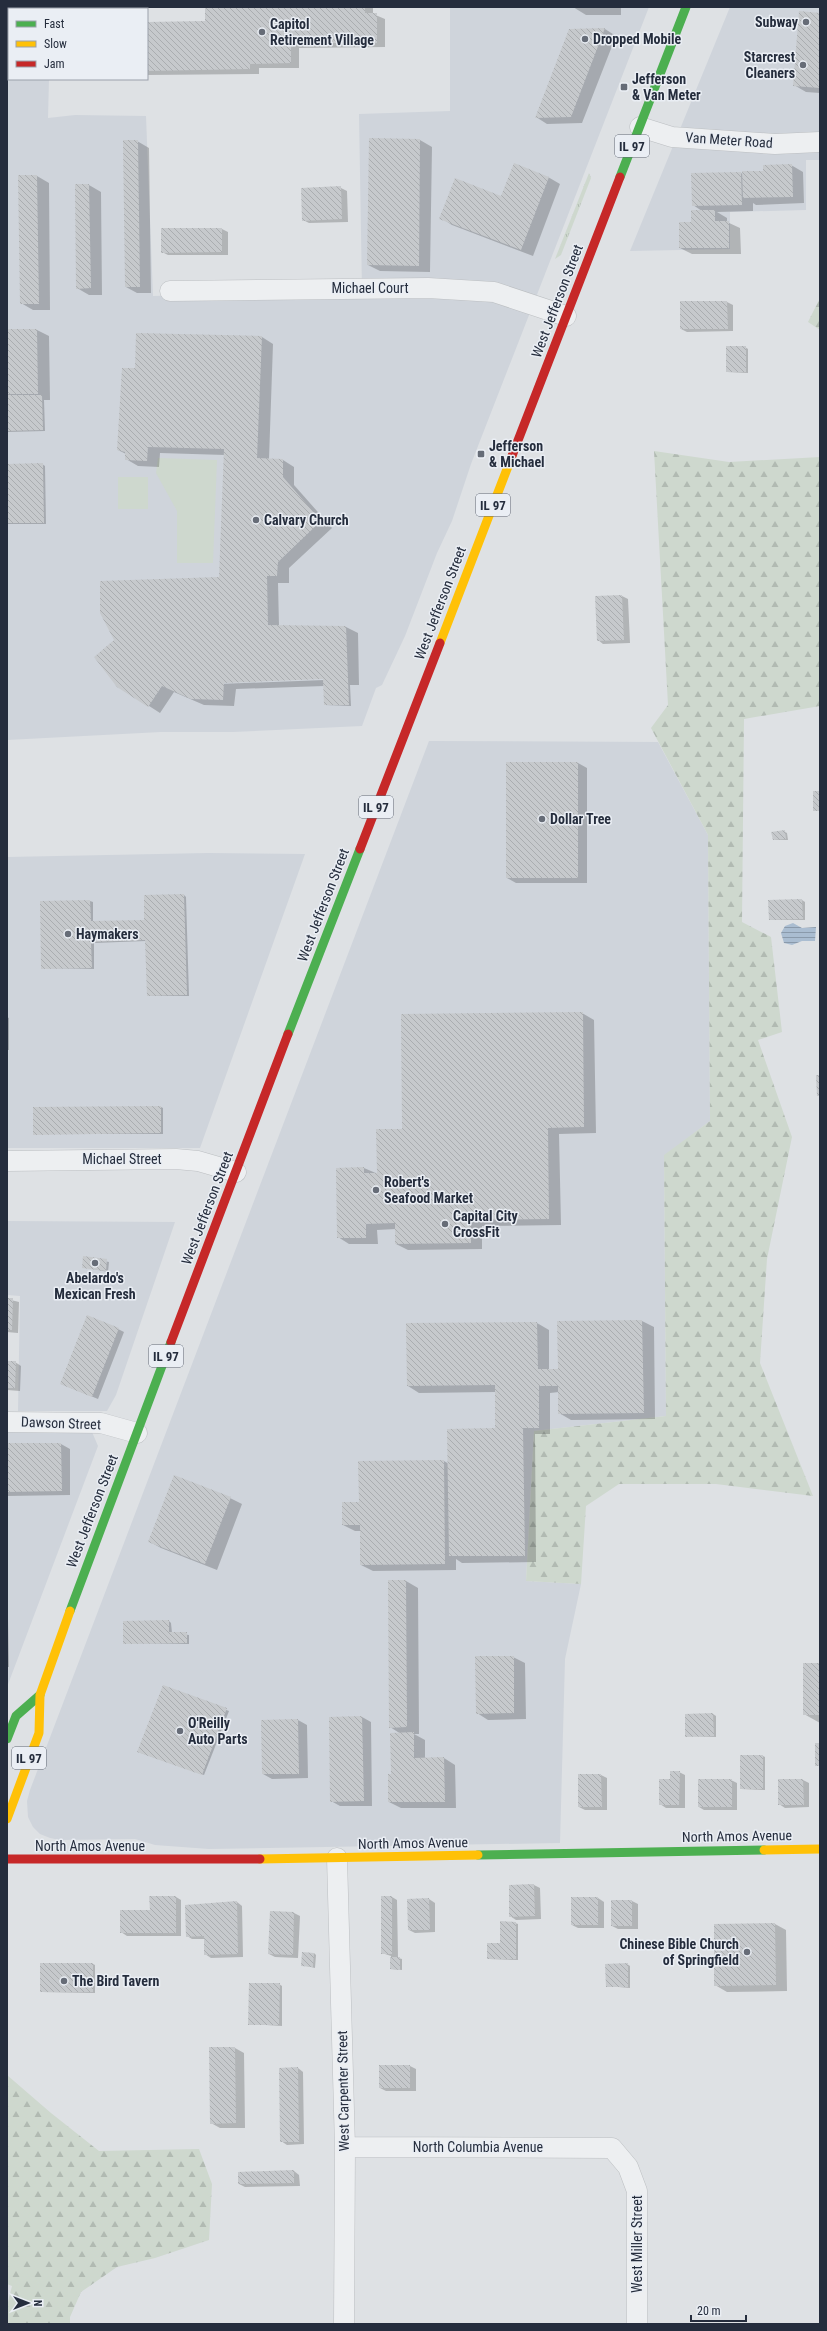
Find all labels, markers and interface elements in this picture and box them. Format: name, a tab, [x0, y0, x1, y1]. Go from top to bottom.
legend	[8, 8, 148, 80]
place label: Subway	[755, 14, 799, 30]
place label: Capitol Retirement Village	[270, 16, 374, 48]
text: Fast	[44, 17, 65, 31]
marker: Subway	[801, 17, 811, 27]
marker: Capitol Retirement Village	[257, 27, 267, 37]
place label: Dropped Mobile	[593, 31, 682, 47]
marker: Dropped Mobile	[580, 34, 590, 44]
text: Slow	[44, 37, 67, 51]
place label: Starcrest Cleaners	[744, 49, 795, 81]
text: Jam	[44, 57, 65, 71]
marker: Starcrest Cleaners	[798, 60, 808, 70]
place label: Jefferson & Van Meter	[632, 71, 701, 103]
marker: Jefferson & Van Meter	[619, 82, 629, 92]
street label: Van Meter Road	[685, 129, 773, 151]
road number: IL 97	[615, 135, 649, 157]
street label: West Jefferson Street	[528, 242, 586, 360]
street label: Michael Court	[331, 280, 409, 296]
place label: Jefferson & Michael	[489, 438, 545, 470]
marker: Jefferson & Michael	[476, 449, 486, 459]
road number: IL 97	[476, 494, 510, 516]
place label: Calvary Church	[264, 512, 349, 528]
marker: Calvary Church	[251, 515, 261, 525]
street label: West Jefferson Street	[411, 544, 469, 662]
road number: IL 97	[359, 796, 393, 818]
place label: Dollar Tree	[550, 811, 611, 827]
marker: Dollar Tree	[537, 814, 547, 824]
street label: West Jefferson Street	[294, 846, 352, 964]
place label: Haymakers	[76, 926, 139, 942]
marker: Haymakers	[63, 929, 73, 939]
street label: West Jefferson Street	[178, 1149, 236, 1267]
street label: Michael Street	[82, 1151, 162, 1167]
place label: Robert's Seafood Market	[384, 1174, 473, 1206]
marker: Robert's Seafood Market	[371, 1185, 381, 1195]
place label: Capital City CrossFit	[453, 1208, 518, 1240]
marker: Capital City CrossFit	[440, 1219, 450, 1229]
marker: Abelardo's Mexican Fresh	[90, 1258, 100, 1268]
place label: Abelardo's Mexican Fresh	[54, 1270, 136, 1302]
road number: IL 97	[149, 1345, 183, 1367]
street label: Dawson Street	[21, 1414, 101, 1432]
street label: West Jefferson Street	[63, 1452, 121, 1570]
place label: O'Reilly Auto Parts	[188, 1715, 248, 1747]
marker: O'Reilly Auto Parts	[175, 1726, 185, 1736]
road number: IL 97	[12, 1747, 46, 1769]
street label: North Amos Avenue	[682, 1827, 793, 1845]
street label: North Amos Avenue	[358, 1834, 469, 1852]
street label: North Amos Avenue	[35, 1838, 145, 1854]
place label: Chinese Bible Church of Springfield	[619, 1936, 739, 1968]
marker: Chinese Bible Church of Springfield	[742, 1947, 752, 1957]
place label: The Bird Tavern	[72, 1973, 160, 1989]
marker: The Bird Tavern	[59, 1976, 69, 1986]
street label: West Carpenter Street	[334, 2030, 352, 2152]
street label: North Columbia Avenue	[413, 2139, 544, 2155]
street label: West Miller Street	[629, 2195, 645, 2293]
north arrow	[8, 2283, 48, 2323]
scale bar	[691, 2297, 746, 2323]
text: N	[31, 2300, 44, 2307]
text: 20 m	[697, 2304, 721, 2318]

